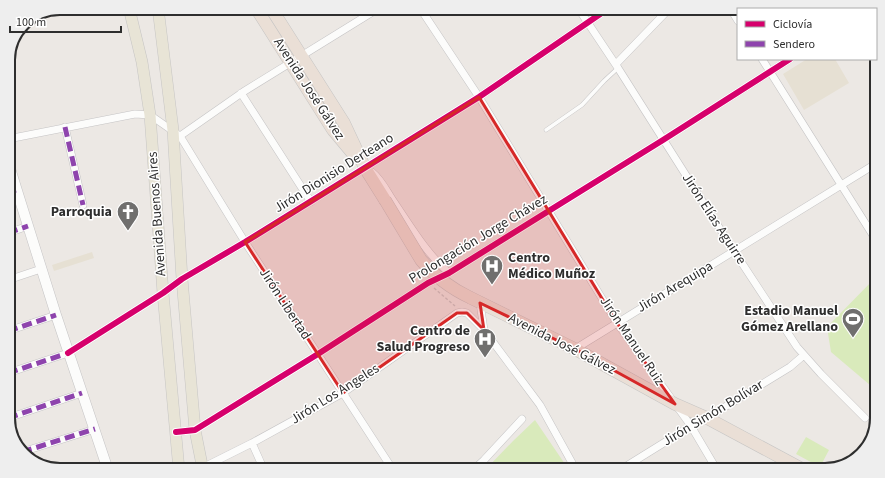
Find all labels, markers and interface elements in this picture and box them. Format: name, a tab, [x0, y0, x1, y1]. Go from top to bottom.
scale bar	[10, 8, 121, 34]
legend	[737, 8, 877, 60]
text: 100 m	[16, 14, 46, 31]
text: Ciclovía	[773, 16, 812, 33]
street label: Avenida José Gálvez	[268, 34, 350, 144]
text: Sendero	[773, 36, 815, 53]
street label: Jirón Dionisio Derteano	[270, 128, 398, 218]
street label: Avenida Buenos Aires	[143, 151, 171, 277]
street label: Jirón Elías Aguirre	[677, 169, 751, 269]
street label: Prolongación Jorge Chávez	[405, 190, 551, 288]
church icon: Parroquia	[115, 199, 141, 232]
place label: Parroquia	[51, 202, 112, 222]
place label: Centro Médico Muñoz	[508, 248, 596, 284]
hospital icon: Centro Médico Muñoz	[479, 253, 505, 286]
street label: Jirón Arequipa	[633, 256, 717, 318]
street label: Jirón Libertad	[254, 264, 316, 344]
street label: Jirón Manuel Ruiz	[595, 292, 669, 390]
place label: Estadio Manuel Gómez Arellano	[741, 301, 838, 337]
sports icon: Estadio Manuel Gómez Arellano	[840, 306, 866, 339]
street label: Avenida José Gálvez	[505, 308, 619, 380]
place label: Centro de Salud Progreso	[376, 321, 470, 357]
hospital icon: Centro de Salud Progreso	[472, 326, 498, 359]
street label: Jirón Los Angeles	[287, 359, 383, 429]
street label: Jirón Simón Bolívar	[659, 375, 767, 451]

